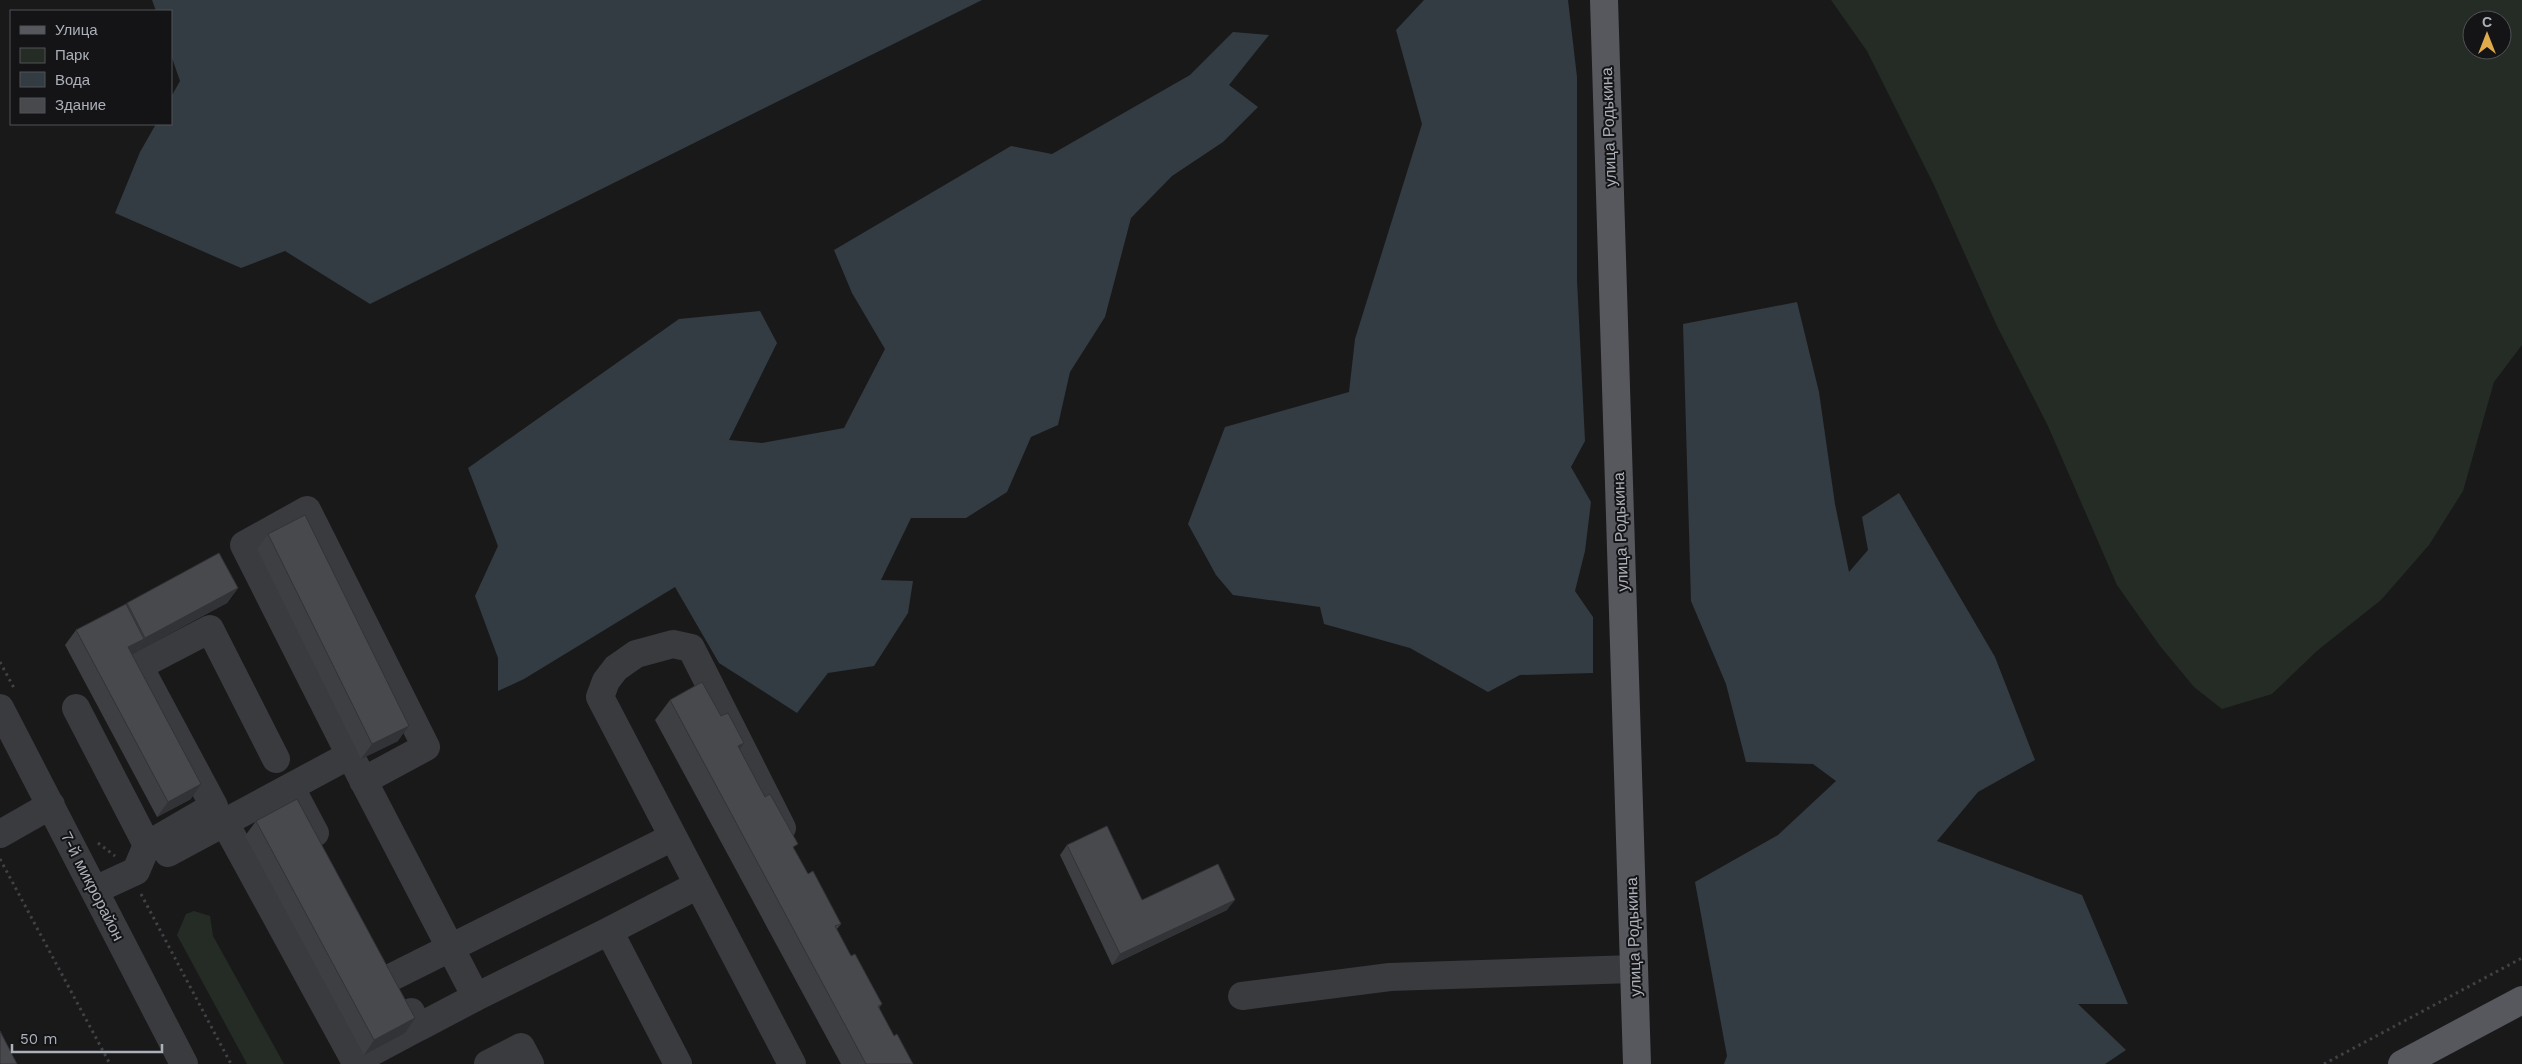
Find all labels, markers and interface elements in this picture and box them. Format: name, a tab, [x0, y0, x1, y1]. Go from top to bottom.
legend	[10, 10, 172, 125]
north arrow	[2462, 10, 2512, 60]
text: С	[2482, 14, 2492, 30]
text: Улица	[55, 21, 98, 39]
text: Парк	[55, 46, 89, 64]
street label: улица Родькина	[1597, 67, 1620, 187]
text: Вода	[55, 71, 91, 89]
text: Здание	[55, 96, 106, 114]
street label: улица Родькина	[1609, 472, 1632, 592]
street label: 7-й микрорайон	[57, 828, 128, 944]
street label: улица Родькина	[1622, 877, 1645, 997]
scale bar	[12, 1022, 162, 1054]
text: 50 m	[20, 1030, 57, 1048]

